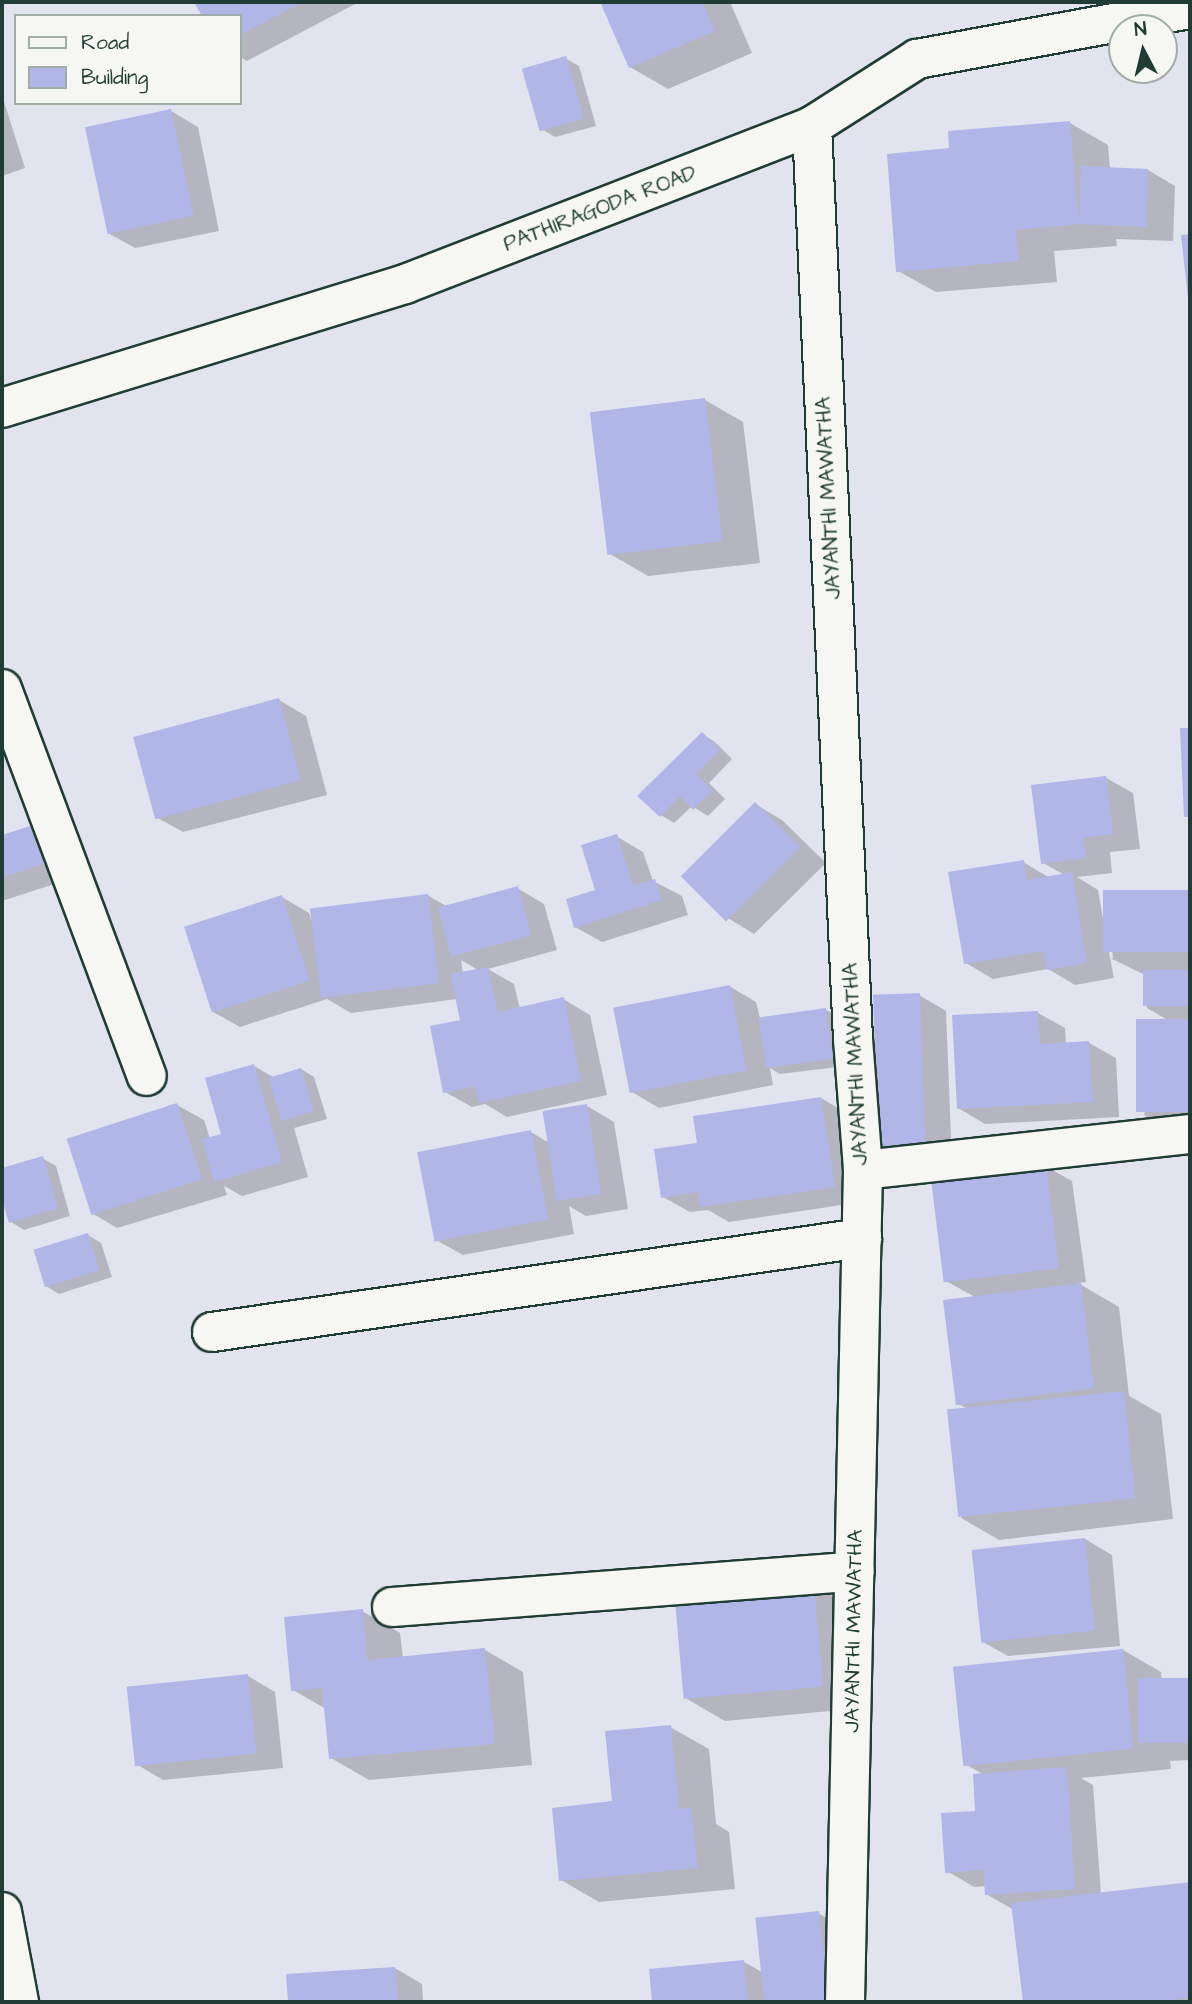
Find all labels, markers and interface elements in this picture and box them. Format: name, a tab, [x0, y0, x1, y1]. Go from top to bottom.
legend	[14, 14, 242, 105]
north arrow	[1108, 14, 1178, 84]
text: N	[1133, 16, 1148, 44]
text: Road	[81, 28, 129, 57]
text: Building	[81, 63, 148, 92]
street label: PATHIRAGODA ROAD	[500, 161, 700, 257]
street label: JAYANTHI MAWATHA	[811, 396, 847, 600]
street label: JAYANTHI MAWATHA	[838, 962, 874, 1166]
street label: JAYANTHI MAWATHA	[840, 1529, 868, 1733]

